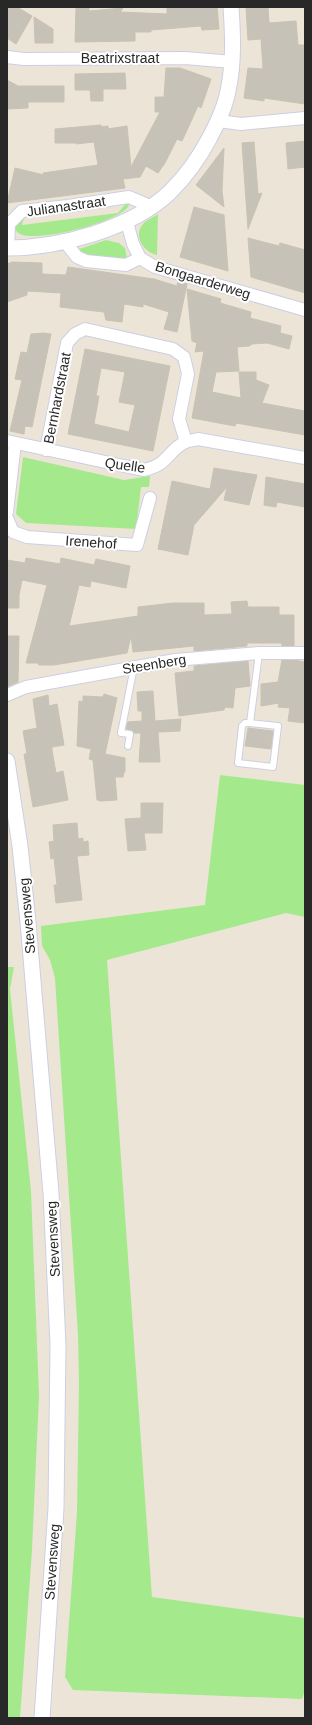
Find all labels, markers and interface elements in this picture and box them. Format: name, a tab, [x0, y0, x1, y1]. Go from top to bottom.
street label: Beatrixstraat	[81, 50, 159, 66]
street label: Julianastraat	[26, 193, 107, 219]
street label: Bongaarderweg	[153, 258, 253, 302]
street label: Bernhardstraat	[40, 351, 74, 445]
street label: Quelle	[104, 454, 146, 476]
street label: Irenehof	[65, 532, 117, 552]
street label: Steenberg	[121, 651, 187, 677]
street label: Stevensweg	[16, 877, 38, 955]
street label: Stevensweg	[43, 1200, 63, 1278]
street label: Stevensweg	[41, 1523, 63, 1601]

